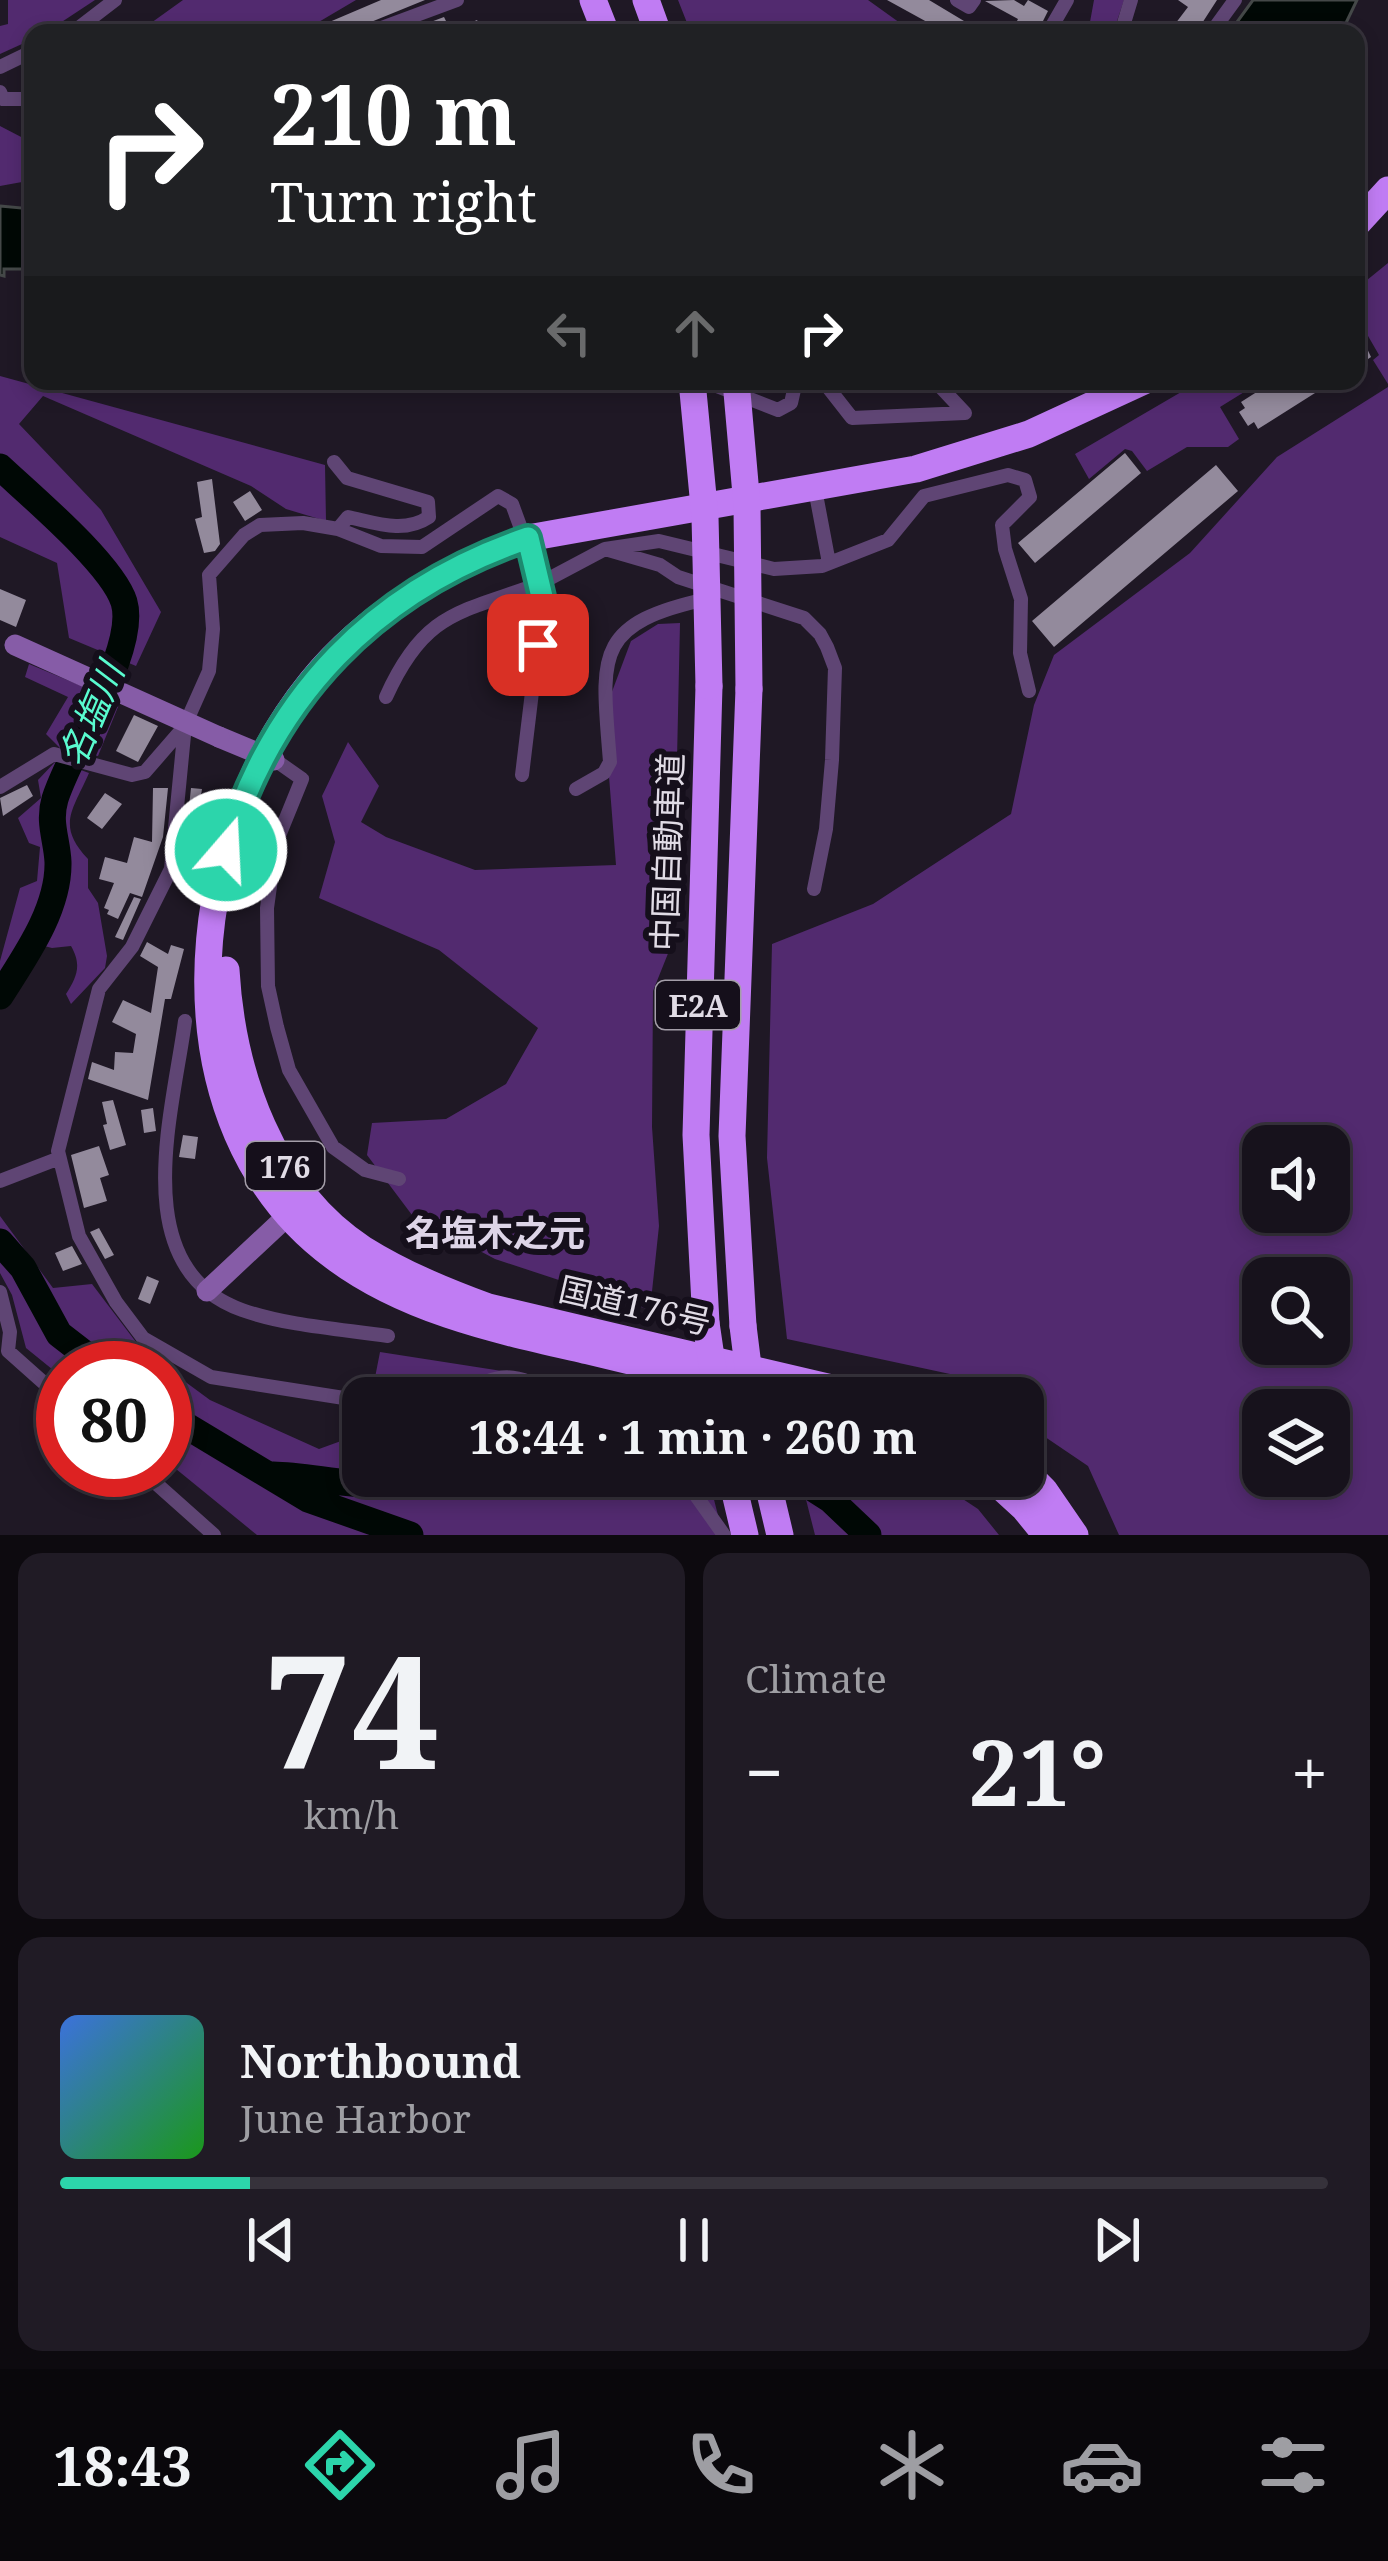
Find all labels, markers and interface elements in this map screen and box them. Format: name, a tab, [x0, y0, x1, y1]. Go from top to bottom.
text: 210 m	[270, 55, 517, 170]
icon: right	[72, 72, 228, 228]
text: Turn right	[270, 164, 537, 238]
icon: left	[536, 300, 602, 366]
icon: ahead	[662, 300, 728, 366]
icon: right	[788, 300, 854, 366]
pin	[487, 594, 589, 696]
icon: arrive	[505, 612, 571, 678]
water label: 名塩川	[47, 651, 136, 773]
street label: 中国自動車道	[641, 752, 693, 952]
position arrow	[163, 787, 289, 913]
road number: E2A	[656, 981, 740, 1029]
map controls	[1242, 1125, 1350, 1497]
button: sound	[1242, 1125, 1350, 1233]
road number: 176	[246, 1142, 324, 1190]
district label: 名塩木之元	[405, 1208, 585, 1257]
button: search	[1242, 1257, 1350, 1365]
street label: 国道176号	[555, 1266, 715, 1344]
speed limit sign: 80	[36, 1341, 192, 1497]
button: layers	[1242, 1389, 1350, 1497]
text: 18:44 · 1 min · 260 m	[469, 1406, 917, 1467]
text: 74	[263, 1602, 440, 1815]
text: Climate	[745, 1651, 887, 1704]
text: 21°	[968, 1710, 1106, 1832]
text: −	[745, 1726, 783, 1816]
text: +	[1291, 1726, 1328, 1816]
text: km/h	[304, 1787, 399, 1840]
text: Northbound	[240, 2030, 521, 2091]
text: June Harbor	[240, 2091, 471, 2144]
icon: previous	[238, 2207, 304, 2273]
icon: pause	[661, 2207, 727, 2273]
icon: next	[1084, 2207, 1150, 2273]
icon: directions	[298, 2423, 382, 2507]
icon: music	[489, 2423, 573, 2507]
icon: phone	[679, 2423, 763, 2507]
icon: climate	[870, 2423, 954, 2507]
icon: car	[1060, 2423, 1144, 2507]
icon: filters	[1251, 2423, 1335, 2507]
text: 18:43	[53, 2428, 192, 2502]

